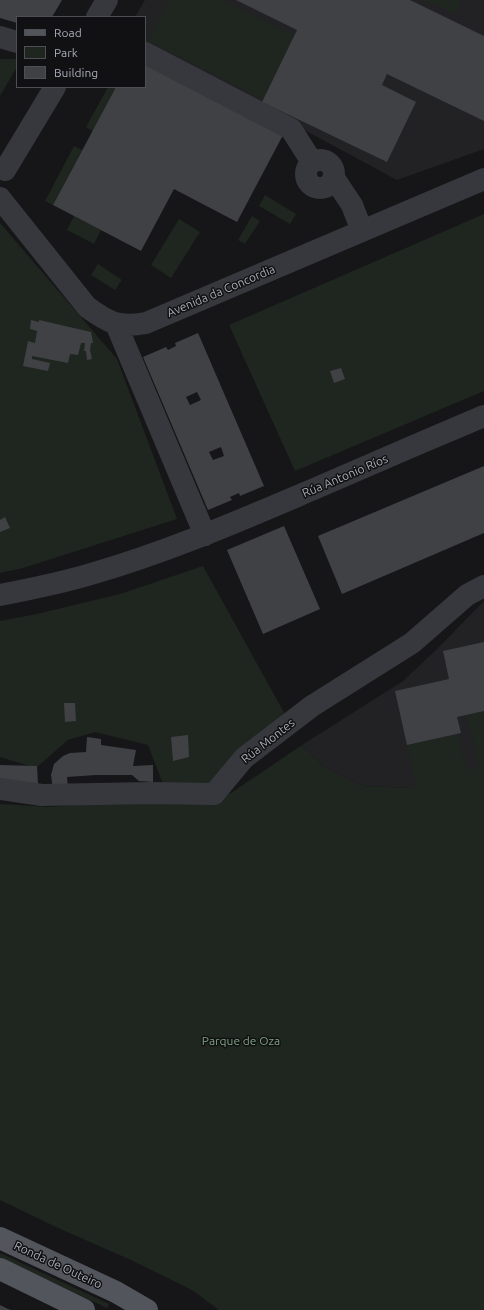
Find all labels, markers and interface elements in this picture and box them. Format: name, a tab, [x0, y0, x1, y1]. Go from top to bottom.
legend	[16, 16, 146, 88]
text: Road	[54, 26, 82, 39]
text: Park	[54, 46, 78, 59]
text: Building	[54, 66, 98, 79]
street label: Avenida da Concordia	[165, 262, 277, 320]
street label: Rúa Antonio Ríos	[300, 451, 390, 501]
street label: Rúa Montes	[238, 716, 298, 766]
park label: Parque de Oza	[202, 1034, 280, 1048]
street label: Ronda de Outeiro	[12, 1238, 104, 1292]

